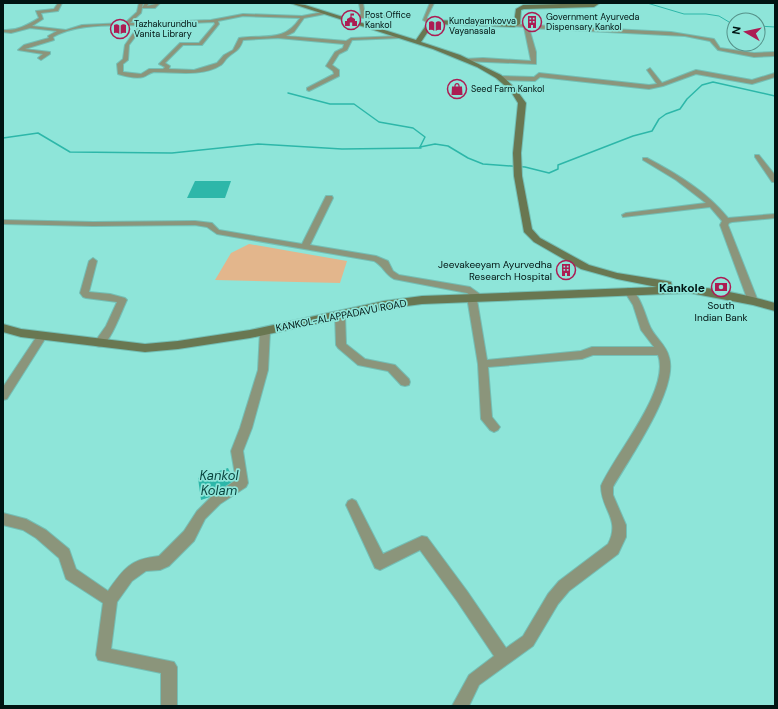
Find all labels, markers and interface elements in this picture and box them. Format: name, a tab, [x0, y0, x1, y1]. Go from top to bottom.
public building icon: Post Office Kankol	[340, 9, 362, 31]
place label: Post Office Kankol	[365, 9, 411, 31]
building icon: Government Ayurveda Dispensary Kankol	[521, 11, 543, 33]
place label: Government Ayurveda Dispensary Kankol	[546, 11, 639, 33]
north arrow	[726, 12, 766, 52]
library icon: Kundayamkovva Vayanasala	[424, 15, 446, 37]
place label: Kundayamkovva Vayanasala	[449, 15, 516, 37]
library icon: Tazhakurundhu Vanita Library	[109, 18, 131, 40]
place label: Tazhakurundhu Vanita Library	[134, 18, 197, 40]
text: N	[729, 25, 744, 35]
shop icon: Seed Farm Kankol	[446, 78, 468, 100]
place label: Seed Farm Kankol	[471, 83, 544, 95]
place label: Jeevakeeyam Ayurvedha Research Hospital	[438, 258, 552, 283]
building icon: Jeevakeeyam Ayurvedha Research Hospital	[555, 259, 577, 281]
bank icon: South Indian Bank	[710, 276, 732, 298]
district label: Kankole	[659, 280, 705, 296]
street label: KANKOL-ALAPPADAVU ROAD	[275, 296, 408, 335]
place label: South Indian Bank	[695, 299, 747, 324]
water label: Kankol Kolam	[199, 467, 240, 499]

